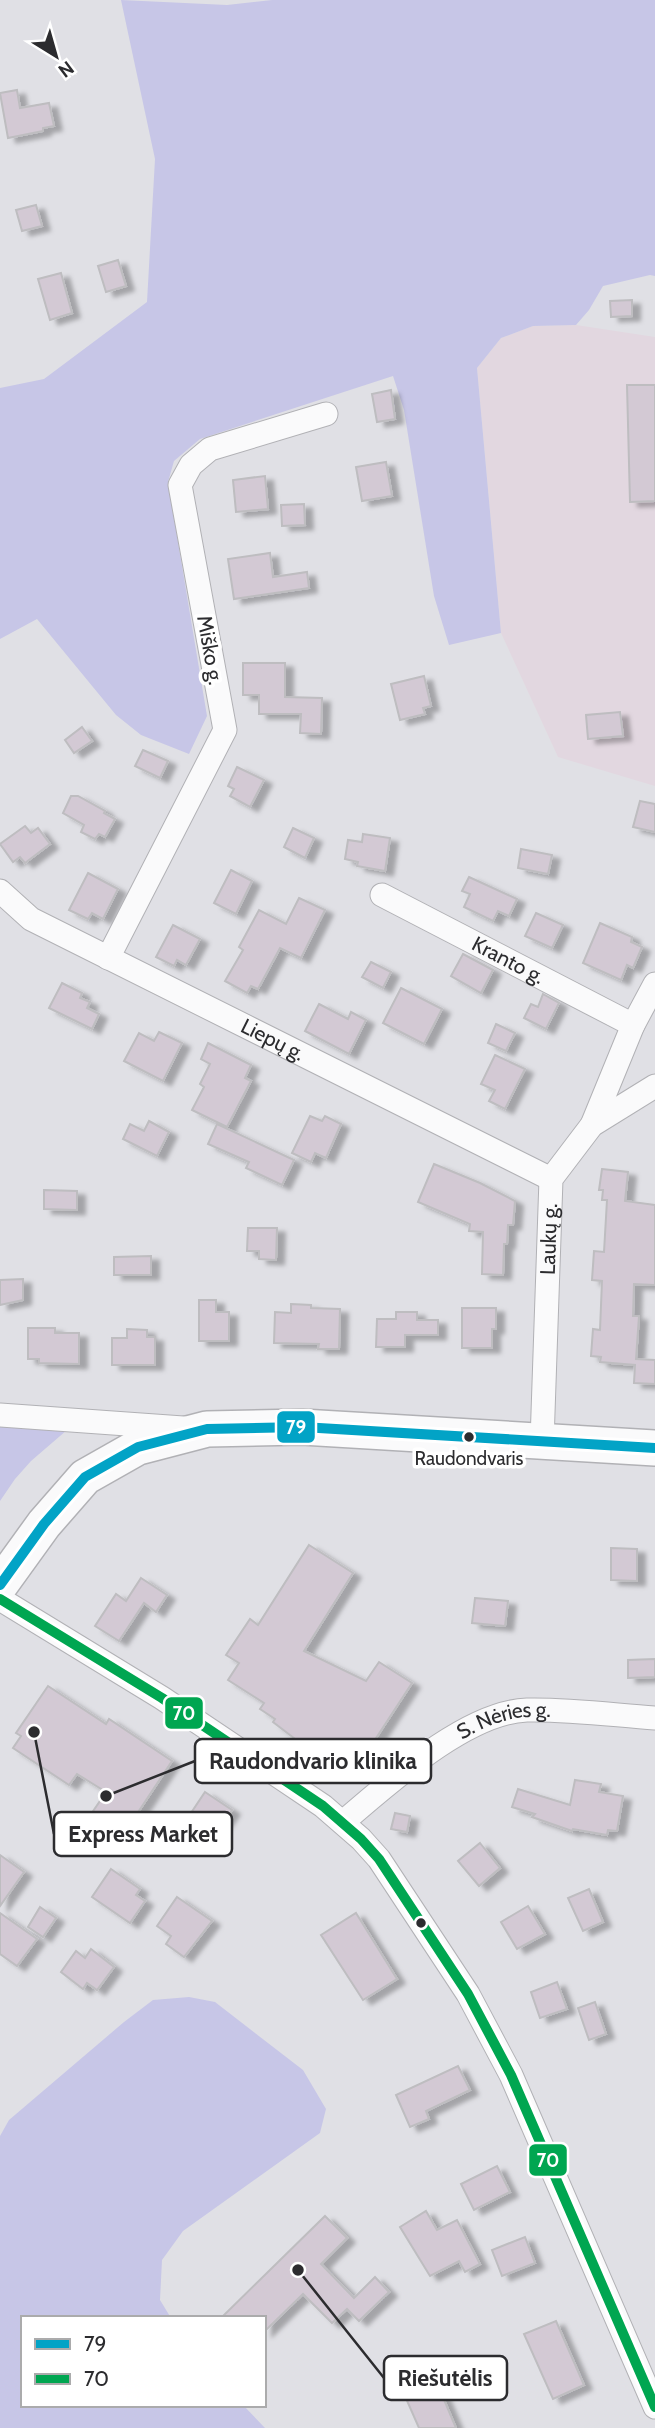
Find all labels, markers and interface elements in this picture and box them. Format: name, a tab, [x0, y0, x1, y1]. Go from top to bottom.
north arrow	[21, 21, 91, 91]
text: N	[54, 56, 78, 82]
street label: Miško g.	[192, 613, 229, 687]
street label: Kranto g.	[468, 931, 549, 989]
street label: Liepų g.	[237, 1013, 309, 1066]
street label: Laukų g.	[535, 1203, 562, 1275]
line badge: 79	[276, 1410, 316, 1444]
text: 79	[286, 1416, 306, 1439]
marker: Raudondvaris	[462, 1430, 476, 1444]
place label: Raudondvaris	[415, 1447, 524, 1470]
line badge: 70	[164, 1696, 204, 1730]
street label: S. Nėries g.	[452, 1697, 551, 1744]
text: 70	[173, 1702, 195, 1725]
callout: Raudondvario klinika	[195, 1739, 431, 1783]
text: Raudondvario klinika	[209, 1747, 418, 1775]
callout: Express Market	[54, 1812, 232, 1856]
text: Express Market	[68, 1820, 218, 1848]
unlabelled marker	[414, 1916, 428, 1930]
line badge: 70	[528, 2143, 568, 2177]
text: 70	[537, 2149, 559, 2172]
legend	[21, 2316, 266, 2407]
text: 79	[84, 2331, 107, 2356]
callout: Riešutėlis	[384, 2356, 507, 2400]
text: Riešutėlis	[397, 2364, 493, 2392]
text: 70	[84, 2366, 109, 2391]

